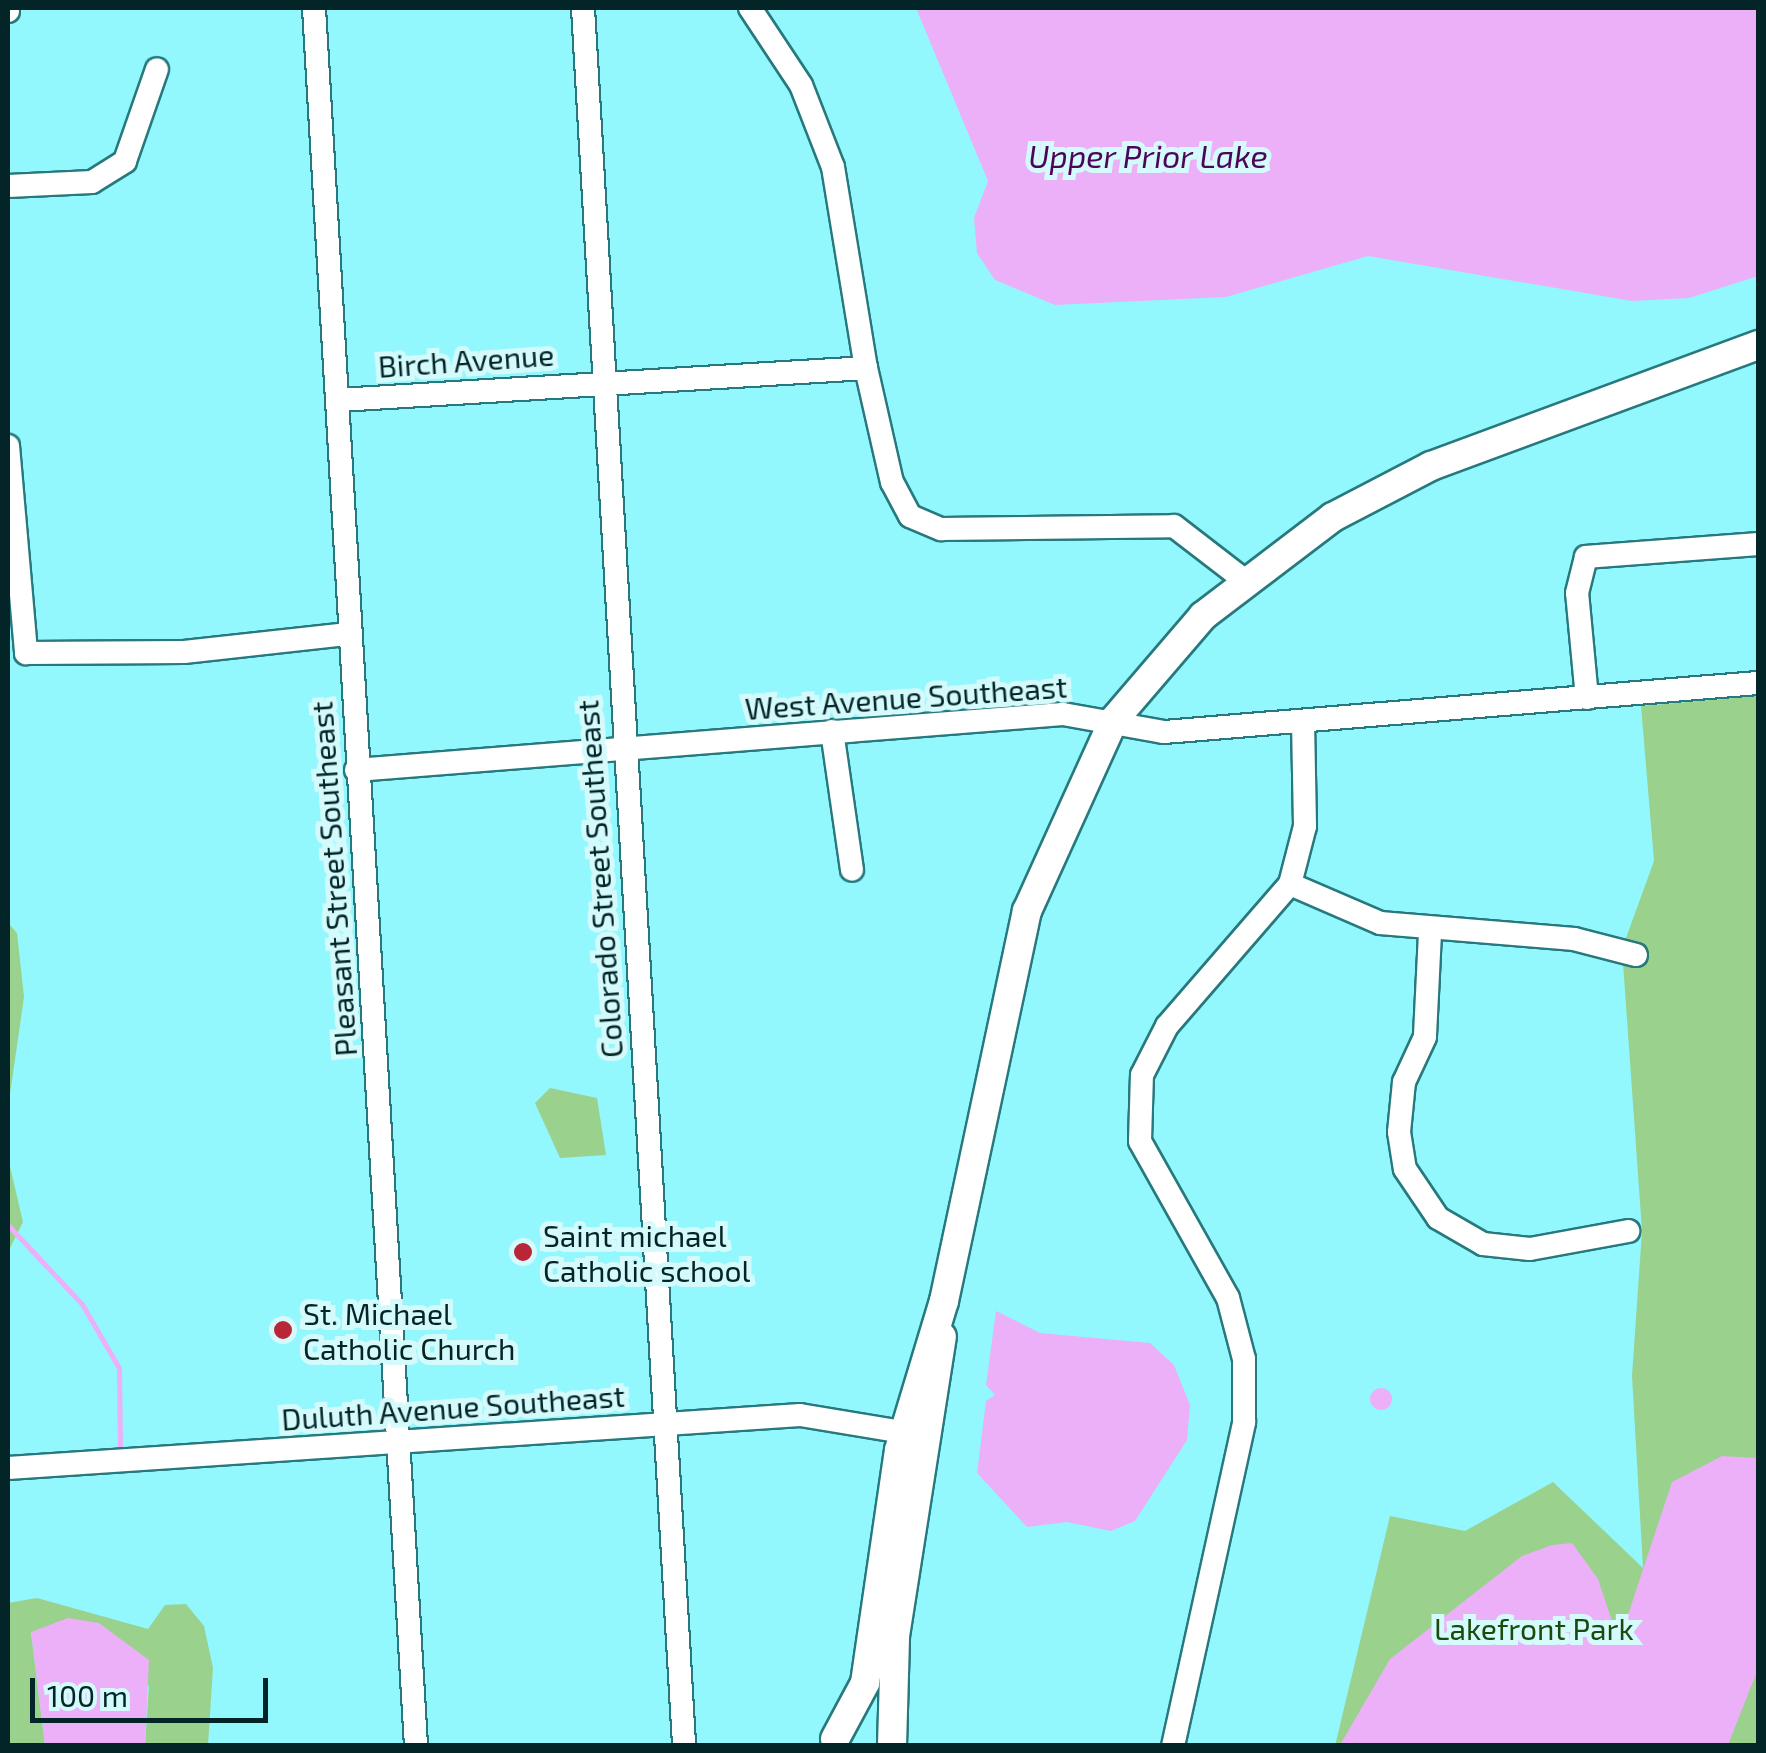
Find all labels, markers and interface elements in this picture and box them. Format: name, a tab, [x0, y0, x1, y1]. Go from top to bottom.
water label: Upper Prior Lake	[1028, 136, 1268, 174]
street label: Birch Avenue	[376, 336, 556, 384]
street label: West Avenue Southeast	[743, 668, 1069, 726]
street label: Colorado Street Southeast	[569, 699, 629, 1059]
street label: Pleasant Street Southeast	[303, 700, 363, 1058]
place label: Saint michael Catholic school	[543, 1217, 751, 1288]
marker: Saint michael Catholic school	[512, 1241, 534, 1263]
place label: St. Michael Catholic Church	[303, 1295, 516, 1366]
marker: St. Michael Catholic Church	[272, 1319, 294, 1341]
street label: Duluth Avenue Southeast	[280, 1377, 626, 1437]
park label: Lakefront Park	[1434, 1610, 1634, 1646]
scale bar	[35, 1658, 272, 1720]
text: 100 m	[47, 1677, 128, 1713]

